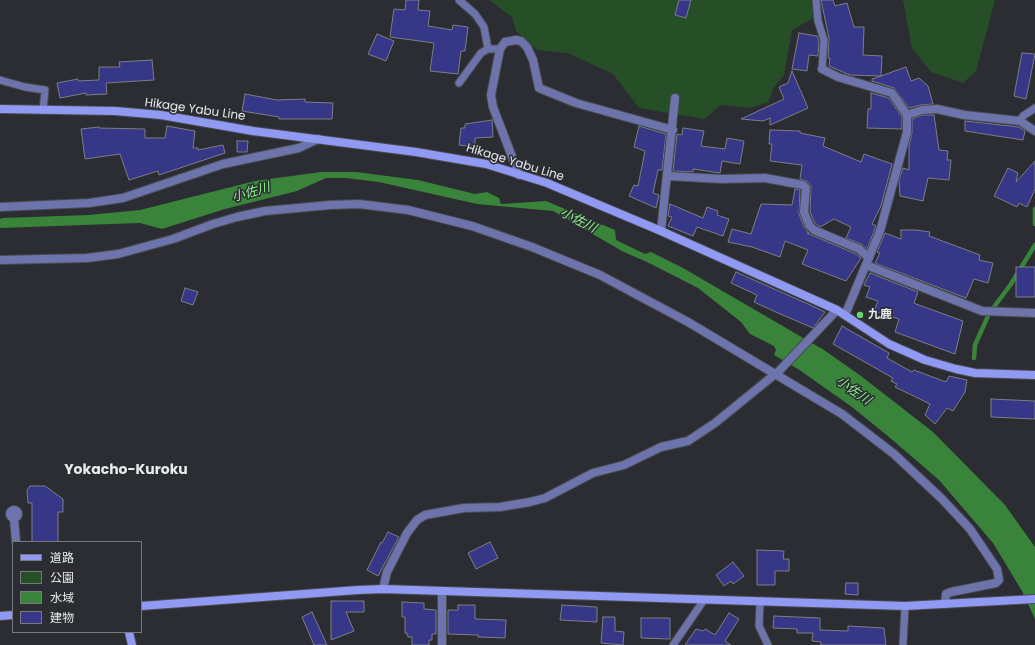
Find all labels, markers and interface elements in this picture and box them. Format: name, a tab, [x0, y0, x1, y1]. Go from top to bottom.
street label: Hikage Yabu Line	[144, 96, 246, 124]
street label: Hikage Yabu Line	[464, 141, 566, 185]
water label: 小佐川	[230, 180, 272, 206]
water label: 小佐川	[557, 205, 599, 237]
place label: 九鹿	[868, 308, 892, 322]
marker: 九鹿	[855, 310, 865, 320]
water label: 小佐川	[833, 373, 873, 409]
district label: Yokacho-Kuroku	[64, 462, 188, 478]
legend	[12, 541, 142, 633]
text: 道路	[50, 549, 74, 566]
text: 公園	[50, 569, 74, 586]
text: 水域	[50, 589, 74, 606]
text: 建物	[50, 609, 74, 626]

